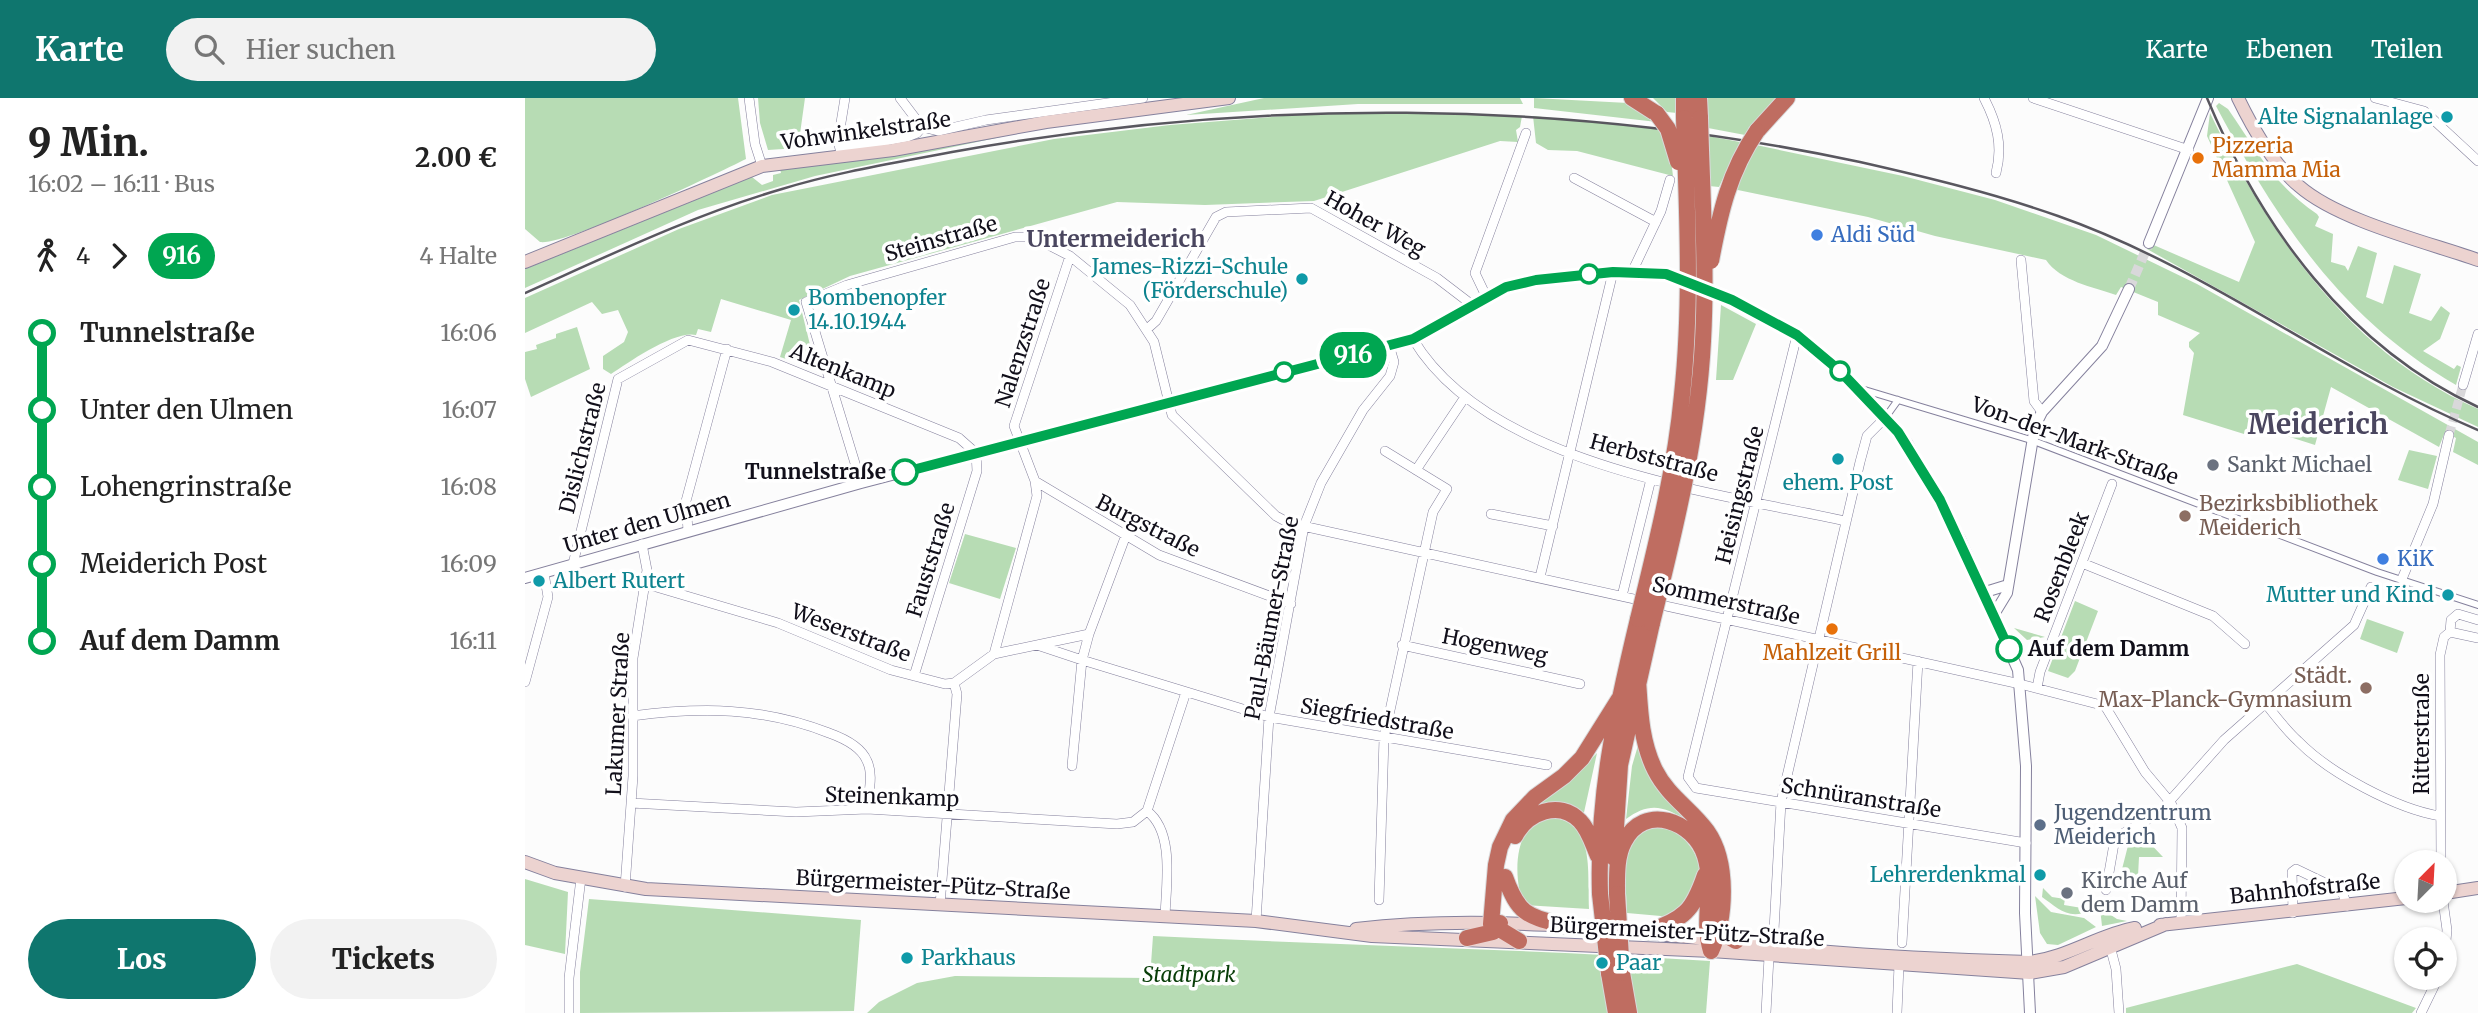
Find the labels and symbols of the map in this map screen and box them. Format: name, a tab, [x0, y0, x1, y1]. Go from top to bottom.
place label: Alte Signalanlage	[2257, 103, 2433, 130]
street label: Vohwinkelstraße	[778, 105, 953, 156]
marker: Alte Signalanlage	[2439, 109, 2455, 125]
place label: Pizzeria Mamma Mia	[2212, 132, 2341, 183]
marker: Pizzeria Mamma Mia	[2190, 150, 2206, 166]
street label: Hoher Weg	[1320, 185, 1431, 263]
street label: Steinstraße	[881, 210, 1000, 267]
place label: Aldi Süd	[1830, 221, 1915, 248]
district label: Untermeiderich	[1026, 224, 1206, 253]
marker: Aldi Süd	[1809, 227, 1825, 243]
place label: James-Rizzi-Schule (Förderschule)	[1091, 253, 1288, 304]
unlabelled marker	[1579, 264, 1599, 284]
marker: James-Rizzi-Schule (Förderschule)	[1294, 271, 1310, 287]
street label: Nalenzstraße	[989, 275, 1056, 411]
place label: Bombenopfer 14.10.1944	[808, 284, 947, 335]
marker: Bombenopfer 14.10.1944	[786, 302, 802, 318]
line badge: 916	[1313, 332, 1393, 378]
street label: Altenkamp	[785, 337, 900, 404]
unlabelled marker	[1830, 361, 1850, 381]
unlabelled marker	[1274, 362, 1294, 382]
street label: Dislichstraße	[553, 380, 612, 516]
street label: Von-der-Mark-Straße	[1967, 390, 2182, 491]
district label: Meiderich	[2248, 406, 2388, 442]
street label: Heisingstraße	[1709, 423, 1770, 567]
street label: Herbststraße	[1587, 427, 1721, 488]
marker: ehem. Post	[1830, 451, 1846, 467]
place label: Sankt Michael	[2227, 451, 2372, 478]
marker: Sankt Michael	[2205, 457, 2221, 473]
place label: Tunnelstraße	[745, 458, 886, 485]
marker: Tunnelstraße	[892, 459, 918, 485]
place label: ehem. Post	[1783, 469, 1893, 496]
street label: Unter den Ulmen	[560, 486, 733, 559]
street label: Burgstraße	[1092, 488, 1205, 563]
place label: Bezirksbibliothek Meiderich	[2199, 490, 2379, 541]
street label: Fauststraße	[900, 499, 961, 621]
street label: Rosenbleek	[2028, 507, 2095, 626]
marker: Bezirksbibliothek Meiderich	[2177, 508, 2193, 524]
street label: Paul-Bäumer-Straße	[1239, 514, 1305, 722]
place label: KiK	[2397, 545, 2435, 572]
marker: KiK	[2375, 551, 2391, 567]
place label: Albert Rutert	[552, 567, 685, 594]
street label: Sommerstraße	[1650, 570, 1803, 631]
marker: Albert Rutert	[531, 573, 547, 589]
place label: Mutter und Kind	[2266, 581, 2434, 608]
marker: Mutter und Kind	[2440, 587, 2456, 603]
street label: Weserstraße	[787, 597, 915, 668]
marker: Mahlzeit Grill	[1824, 621, 1840, 637]
street label: Hogenweg	[1440, 622, 1551, 669]
street label: Lakumer Straße	[600, 632, 635, 796]
place label: Auf dem Damm	[2027, 635, 2189, 662]
marker: Auf dem Damm	[1996, 636, 2022, 662]
place label: Mahlzeit Grill	[1763, 639, 1902, 666]
place label: Städt. Max-Planck-Gymnasium	[2098, 662, 2352, 713]
street label: Ritterstraße	[2408, 673, 2435, 795]
marker: Städt. Max-Planck-Gymnasium	[2358, 680, 2374, 696]
street label: Siegfriedstraße	[1298, 692, 1456, 745]
street label: Schnüranstraße	[1779, 772, 1943, 824]
street label: Steinenkamp	[824, 781, 960, 812]
place label: Jugendzentrum Meiderich	[2053, 799, 2212, 850]
marker: Jugendzentrum Meiderich	[2032, 817, 2048, 833]
north arrow	[2394, 850, 2457, 914]
place label: Lehrerdenkmal	[1870, 861, 2026, 888]
street label: Bürgermeister-Pütz-Straße	[795, 864, 1071, 905]
marker: Lehrerdenkmal	[2032, 867, 2048, 883]
place label: Kirche Auf dem Damm	[2081, 867, 2199, 918]
street label: Bahnhofstraße	[2228, 867, 2382, 910]
marker: Kirche Auf dem Damm	[2059, 885, 2075, 901]
street label: Bürgermeister-Pütz-Straße	[1549, 911, 1825, 952]
place label: Parkhaus	[921, 944, 1016, 971]
place label: Paar	[1616, 949, 1661, 976]
marker: Parkhaus	[899, 950, 915, 966]
marker: Paar	[1594, 955, 1610, 971]
park label: Stadtpark	[1142, 961, 1236, 988]

